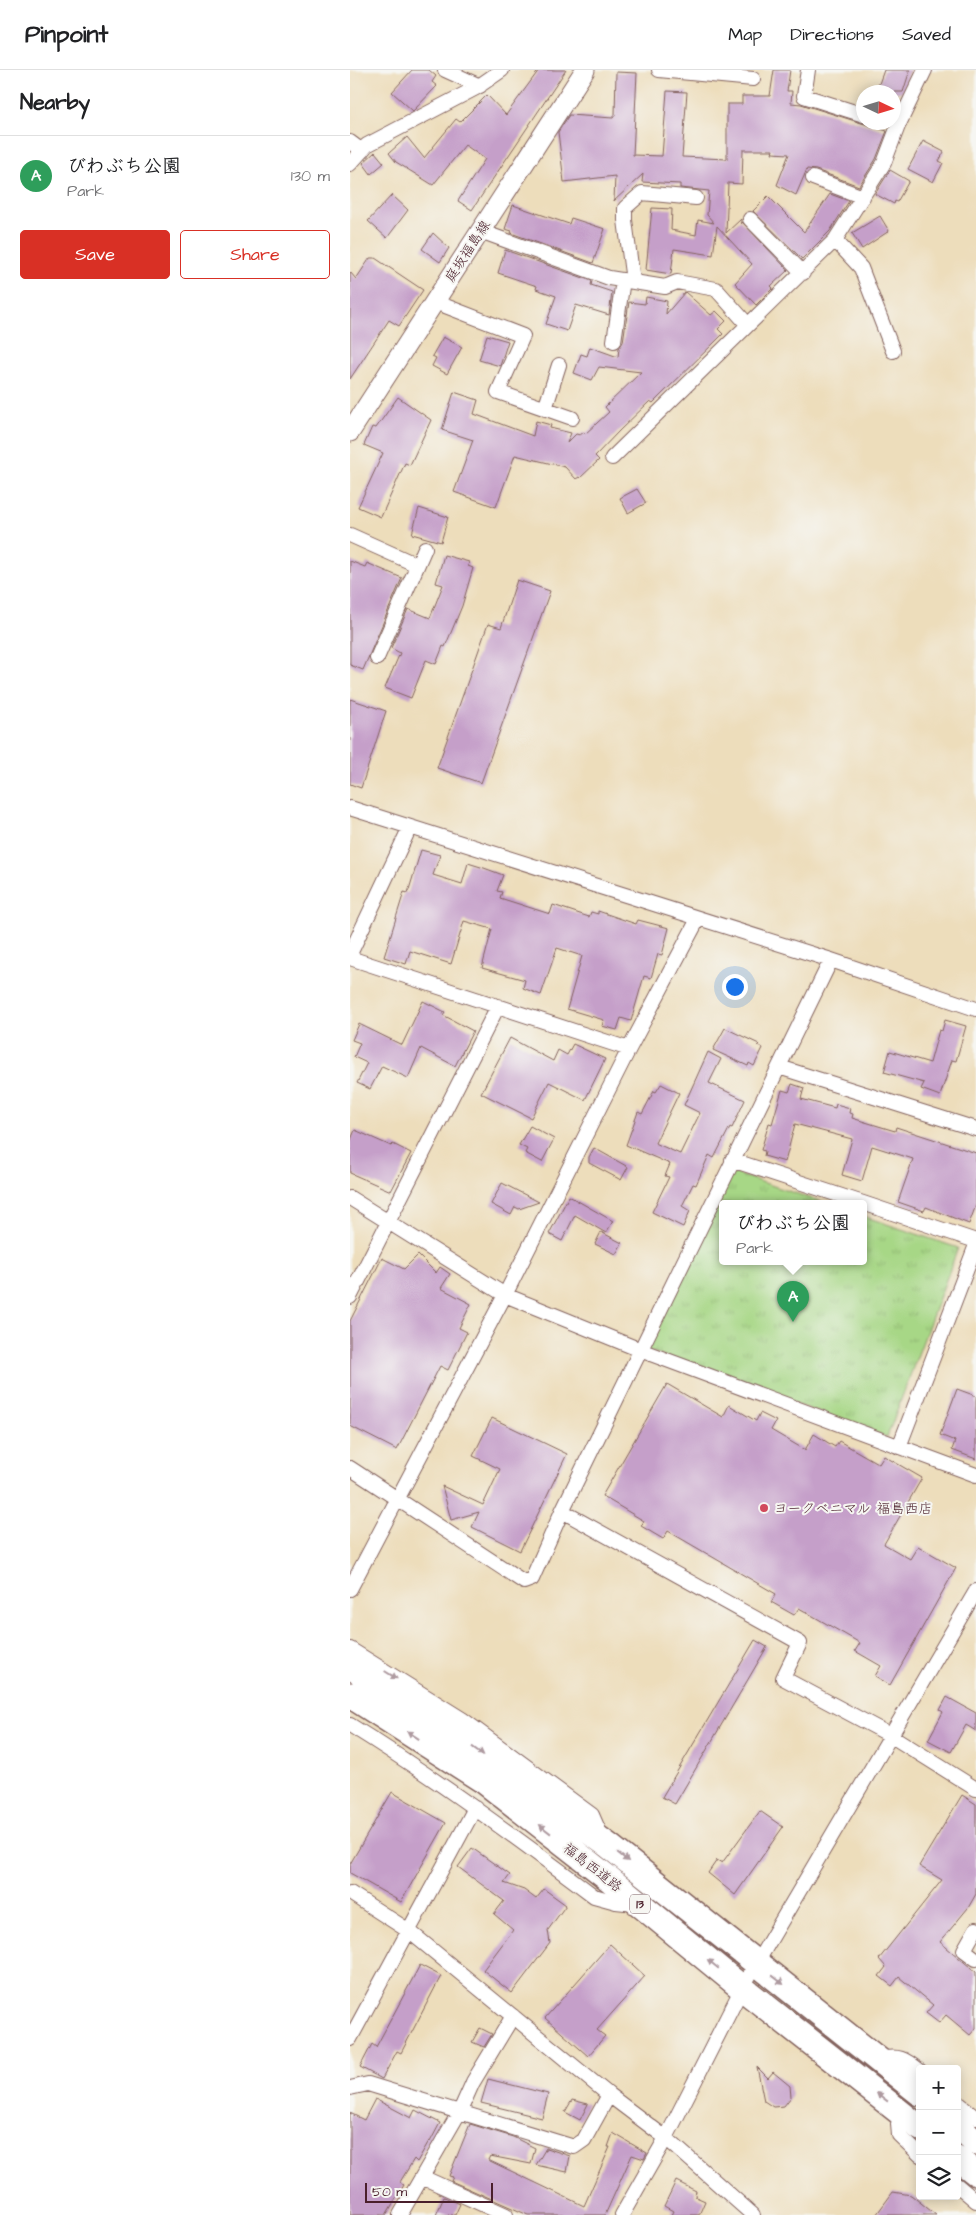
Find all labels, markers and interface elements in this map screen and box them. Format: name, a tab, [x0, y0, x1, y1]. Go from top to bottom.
text: Pinpoint	[25, 18, 108, 52]
text: Map	[728, 22, 762, 47]
text: Directions	[790, 22, 874, 47]
text: Saved	[902, 22, 951, 47]
north arrow	[856, 85, 901, 130]
text: Nearby	[20, 88, 90, 117]
text: びわぶち公園	[67, 153, 181, 180]
text: A	[31, 165, 41, 187]
text: 130 m	[291, 165, 330, 187]
text: Park	[67, 180, 104, 202]
street label: 庭坂福島線	[440, 217, 495, 286]
button: Save	[20, 230, 170, 279]
button: Share	[180, 230, 330, 279]
your location	[722, 974, 748, 1000]
popup	[719, 1200, 867, 1265]
text: びわぶち公園	[736, 1210, 850, 1237]
text: Park	[736, 1237, 773, 1259]
pin: A	[777, 1281, 809, 1322]
place label: ヨークベニマル 福島西店	[774, 1499, 933, 1519]
marker: ヨークベニマル 福島西店	[758, 1502, 770, 1514]
one-way arrow	[385, 1670, 398, 1679]
one-way arrow	[407, 1730, 420, 1739]
one-way arrow	[471, 1746, 485, 1756]
one-way arrow	[539, 1824, 552, 1834]
street label: 福島西道路	[559, 1838, 626, 1897]
one-way arrow	[616, 1852, 629, 1863]
road number: 13	[630, 1895, 650, 1914]
one-way arrow	[706, 1959, 719, 1970]
one-way arrow	[771, 1975, 784, 1986]
map controls	[916, 2065, 961, 2200]
button: +	[916, 2065, 961, 2110]
one-way arrow	[875, 2092, 888, 2103]
button: −	[916, 2110, 961, 2155]
button: layers	[916, 2155, 961, 2200]
scale bar	[365, 2180, 492, 2203]
text: 50 m	[372, 2182, 407, 2202]

